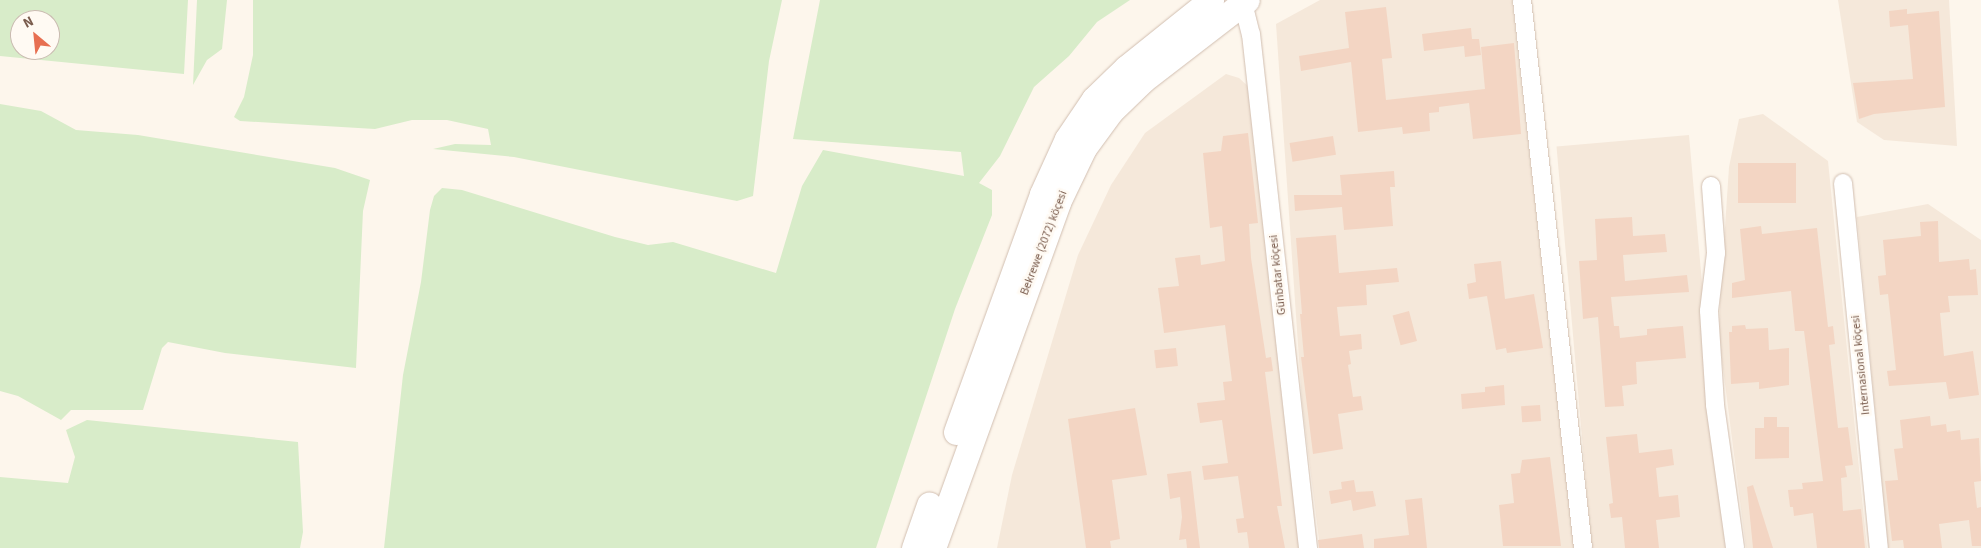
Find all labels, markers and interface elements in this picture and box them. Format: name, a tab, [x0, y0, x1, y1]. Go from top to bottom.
north arrow	[10, 10, 60, 60]
text: N	[20, 12, 37, 34]
street label: Bekrewe (2072) köçesi	[1017, 189, 1071, 297]
street label: Günbatar köçesi	[1267, 234, 1289, 316]
street label: Internasional köçesi	[1849, 314, 1873, 416]

